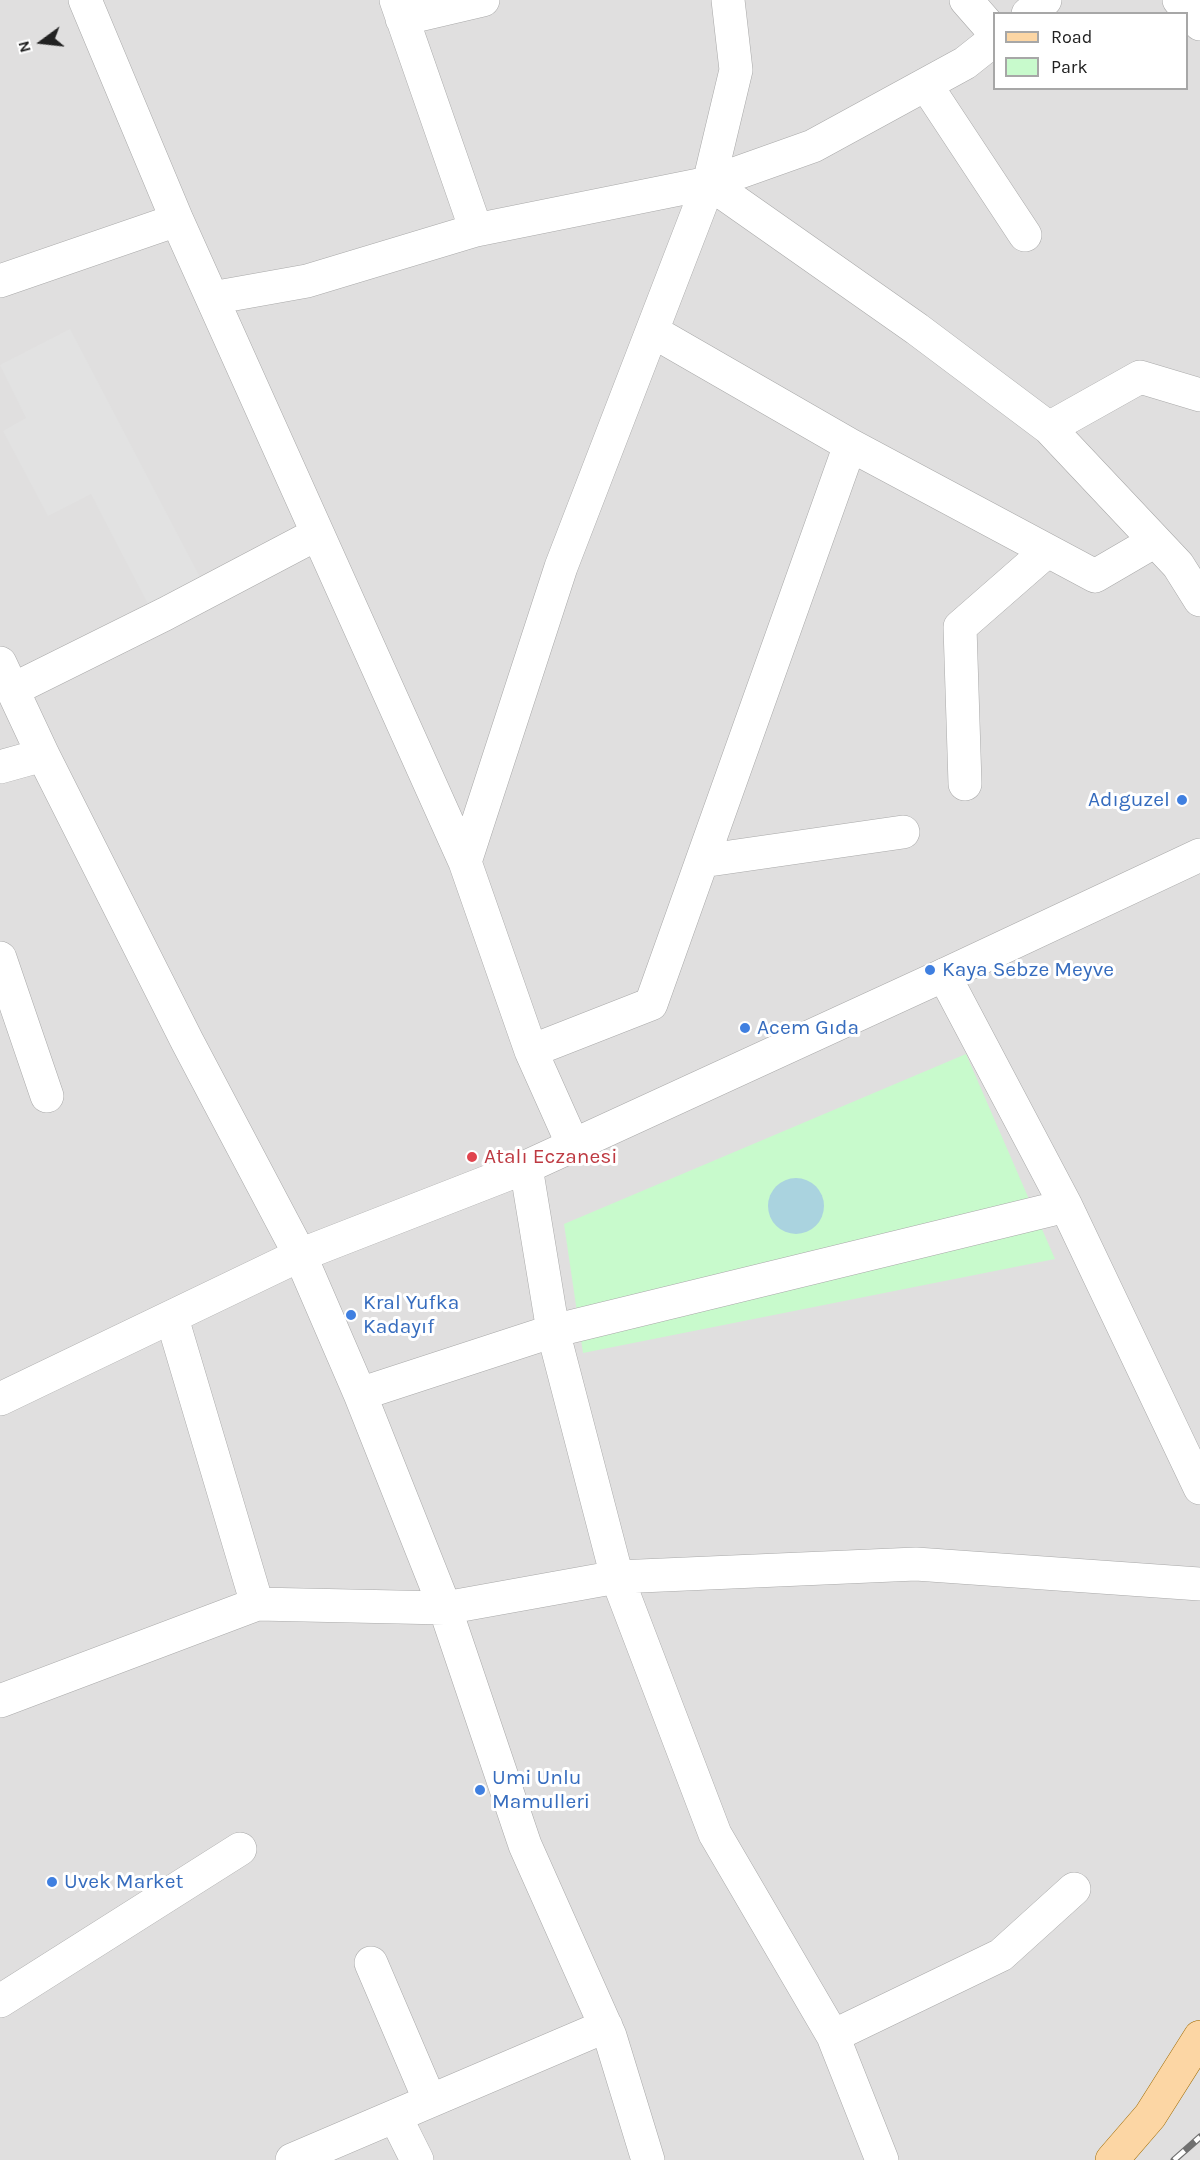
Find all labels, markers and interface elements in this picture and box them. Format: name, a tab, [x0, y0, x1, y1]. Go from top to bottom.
north arrow	[12, 12, 72, 72]
legend	[993, 12, 1188, 90]
text: Road	[1051, 26, 1092, 48]
text: N	[13, 39, 35, 55]
text: Park	[1051, 56, 1088, 78]
place label: Adıguzel	[1088, 787, 1170, 813]
marker: Adıguzel	[1175, 793, 1189, 807]
place label: Kaya Sebze Meyve	[942, 957, 1114, 983]
marker: Kaya Sebze Meyve	[923, 963, 937, 977]
place label: Acem Gıda	[757, 1015, 859, 1041]
marker: Acem Gıda	[738, 1021, 752, 1035]
place label: Atalı Eczanesi	[484, 1144, 618, 1170]
marker: Atalı Eczanesi	[465, 1150, 479, 1164]
place label: Kral Yufka Kadayıf	[363, 1290, 459, 1340]
marker: Kral Yufka Kadayıf	[344, 1308, 358, 1322]
place label: Umi Unlu Mamulleri	[492, 1765, 590, 1815]
marker: Umi Unlu Mamulleri	[473, 1783, 487, 1797]
place label: Uvek Market	[64, 1869, 183, 1895]
marker: Uvek Market	[45, 1875, 59, 1889]

